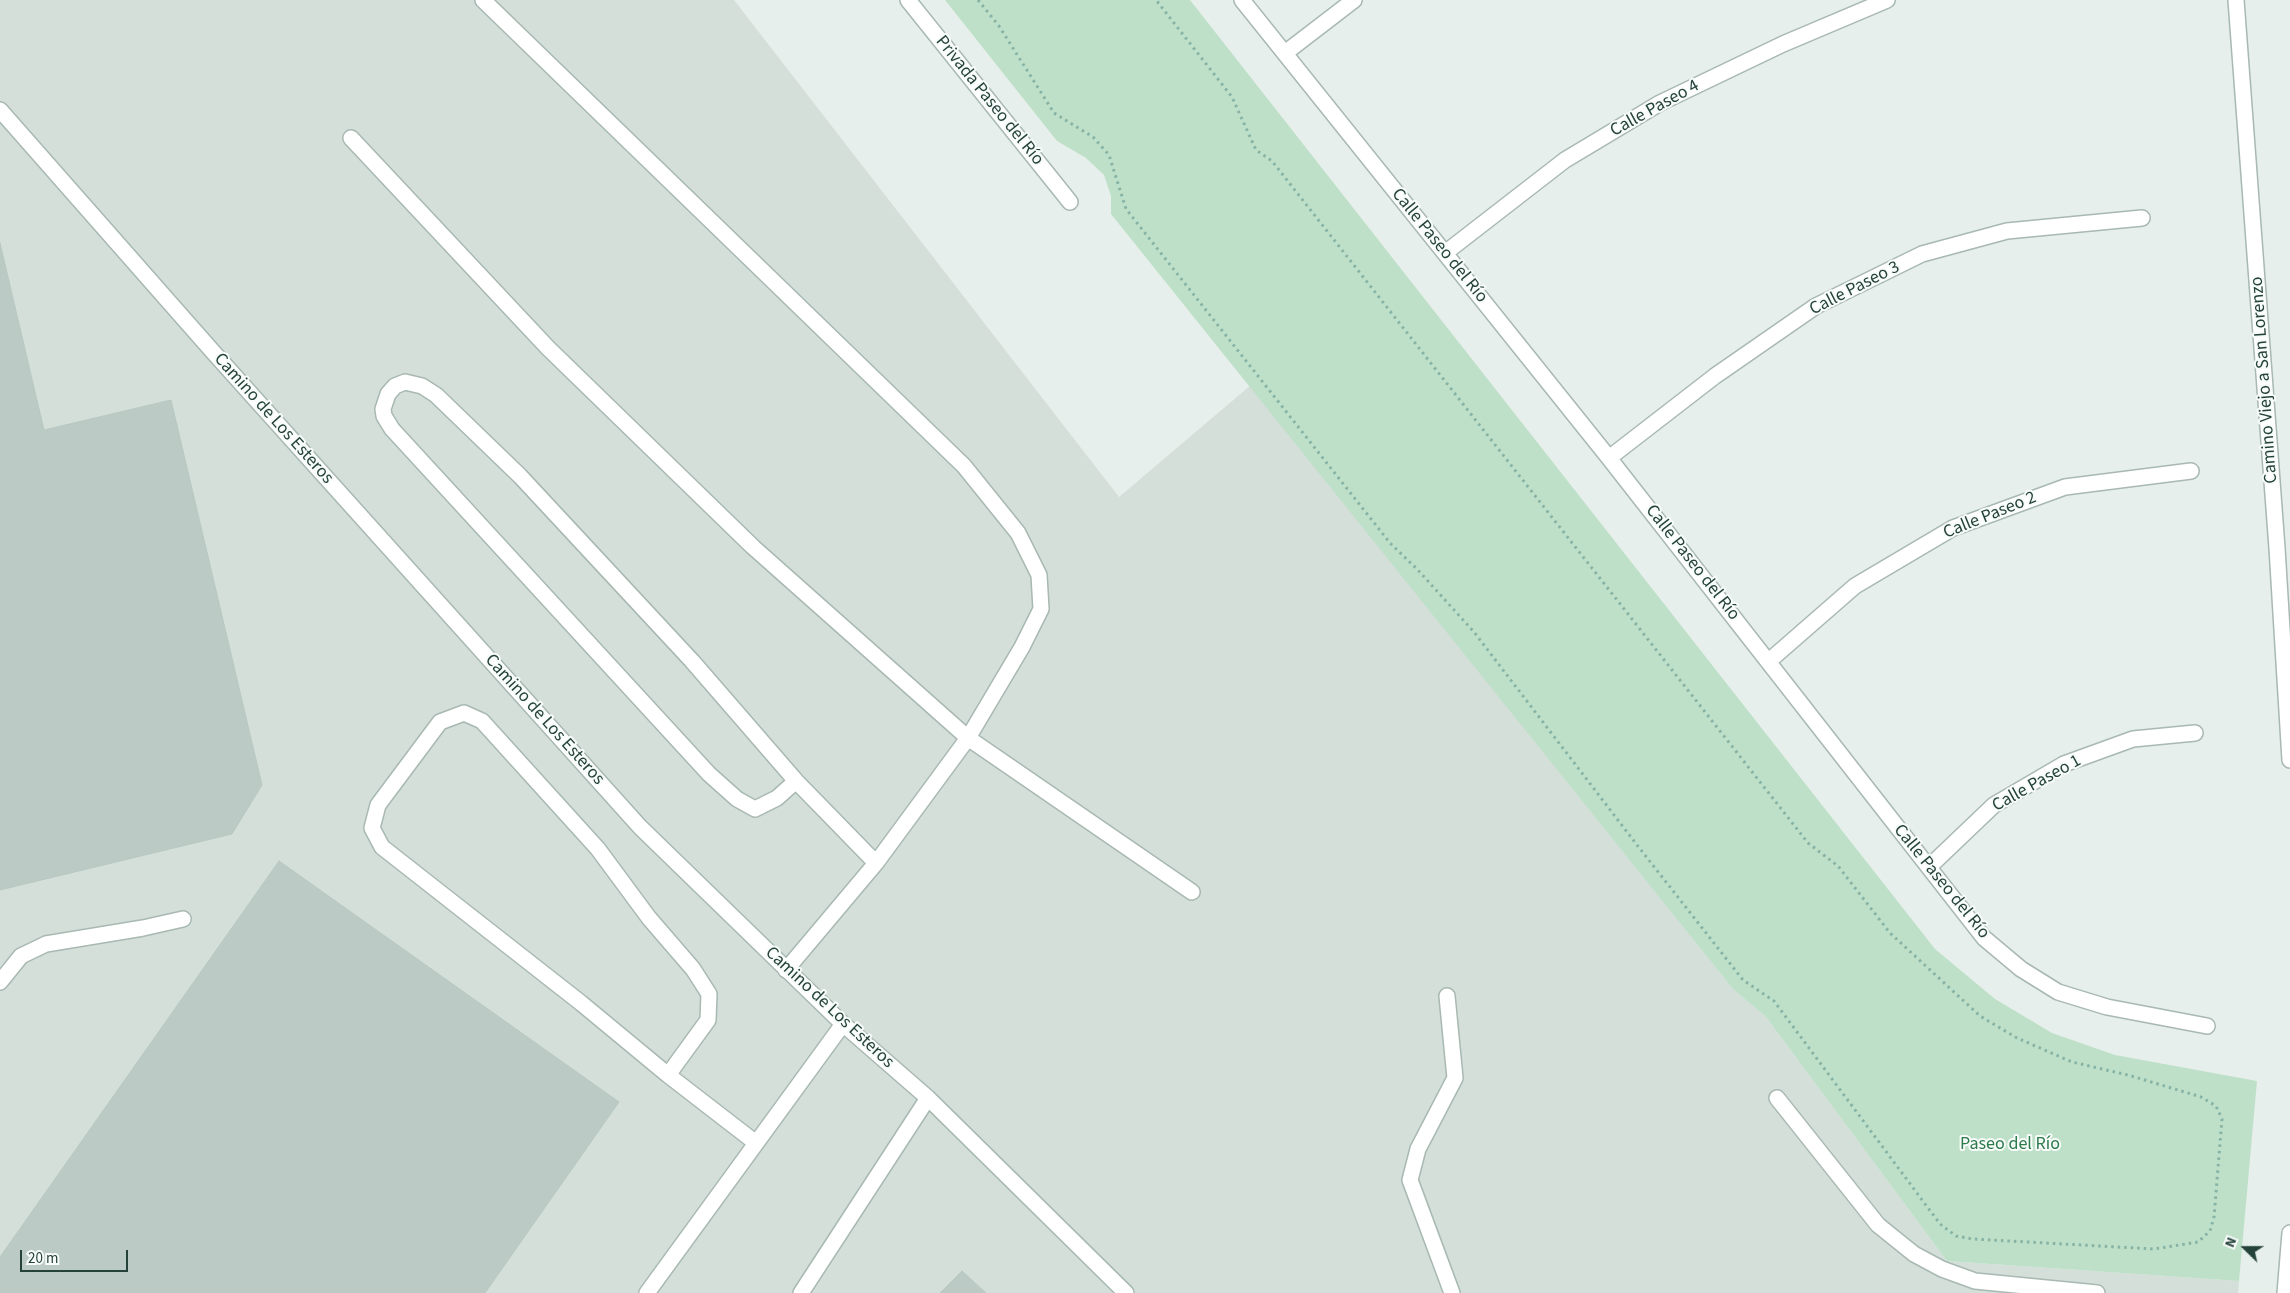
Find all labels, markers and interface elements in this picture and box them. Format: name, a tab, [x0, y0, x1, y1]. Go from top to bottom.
street label: Privada Paseo del Río	[930, 32, 1048, 170]
street label: Calle Paseo 4	[1607, 76, 1703, 142]
street label: Calle Paseo del Río	[1386, 184, 1492, 308]
street label: Calle Paseo 3	[1806, 257, 1904, 321]
street label: Camino Viejo a San Lorenzo	[2247, 276, 2283, 484]
street label: Camino de Los Esteros	[209, 349, 337, 489]
street label: Calle Paseo 2	[1940, 488, 2040, 544]
street label: Calle Paseo del Río	[1640, 501, 1744, 625]
street label: Camino de Los Esteros	[480, 650, 608, 790]
street label: Calle Paseo 1	[1989, 751, 2085, 817]
street label: Calle Paseo del Río	[1888, 820, 1994, 944]
street label: Camino de Los Esteros	[760, 943, 898, 1073]
park label: Paseo del Río	[1960, 1134, 2060, 1156]
north arrow	[2220, 1223, 2270, 1273]
text: N	[2220, 1234, 2242, 1250]
scale bar	[22, 1240, 130, 1272]
text: 20 m	[28, 1248, 58, 1269]

